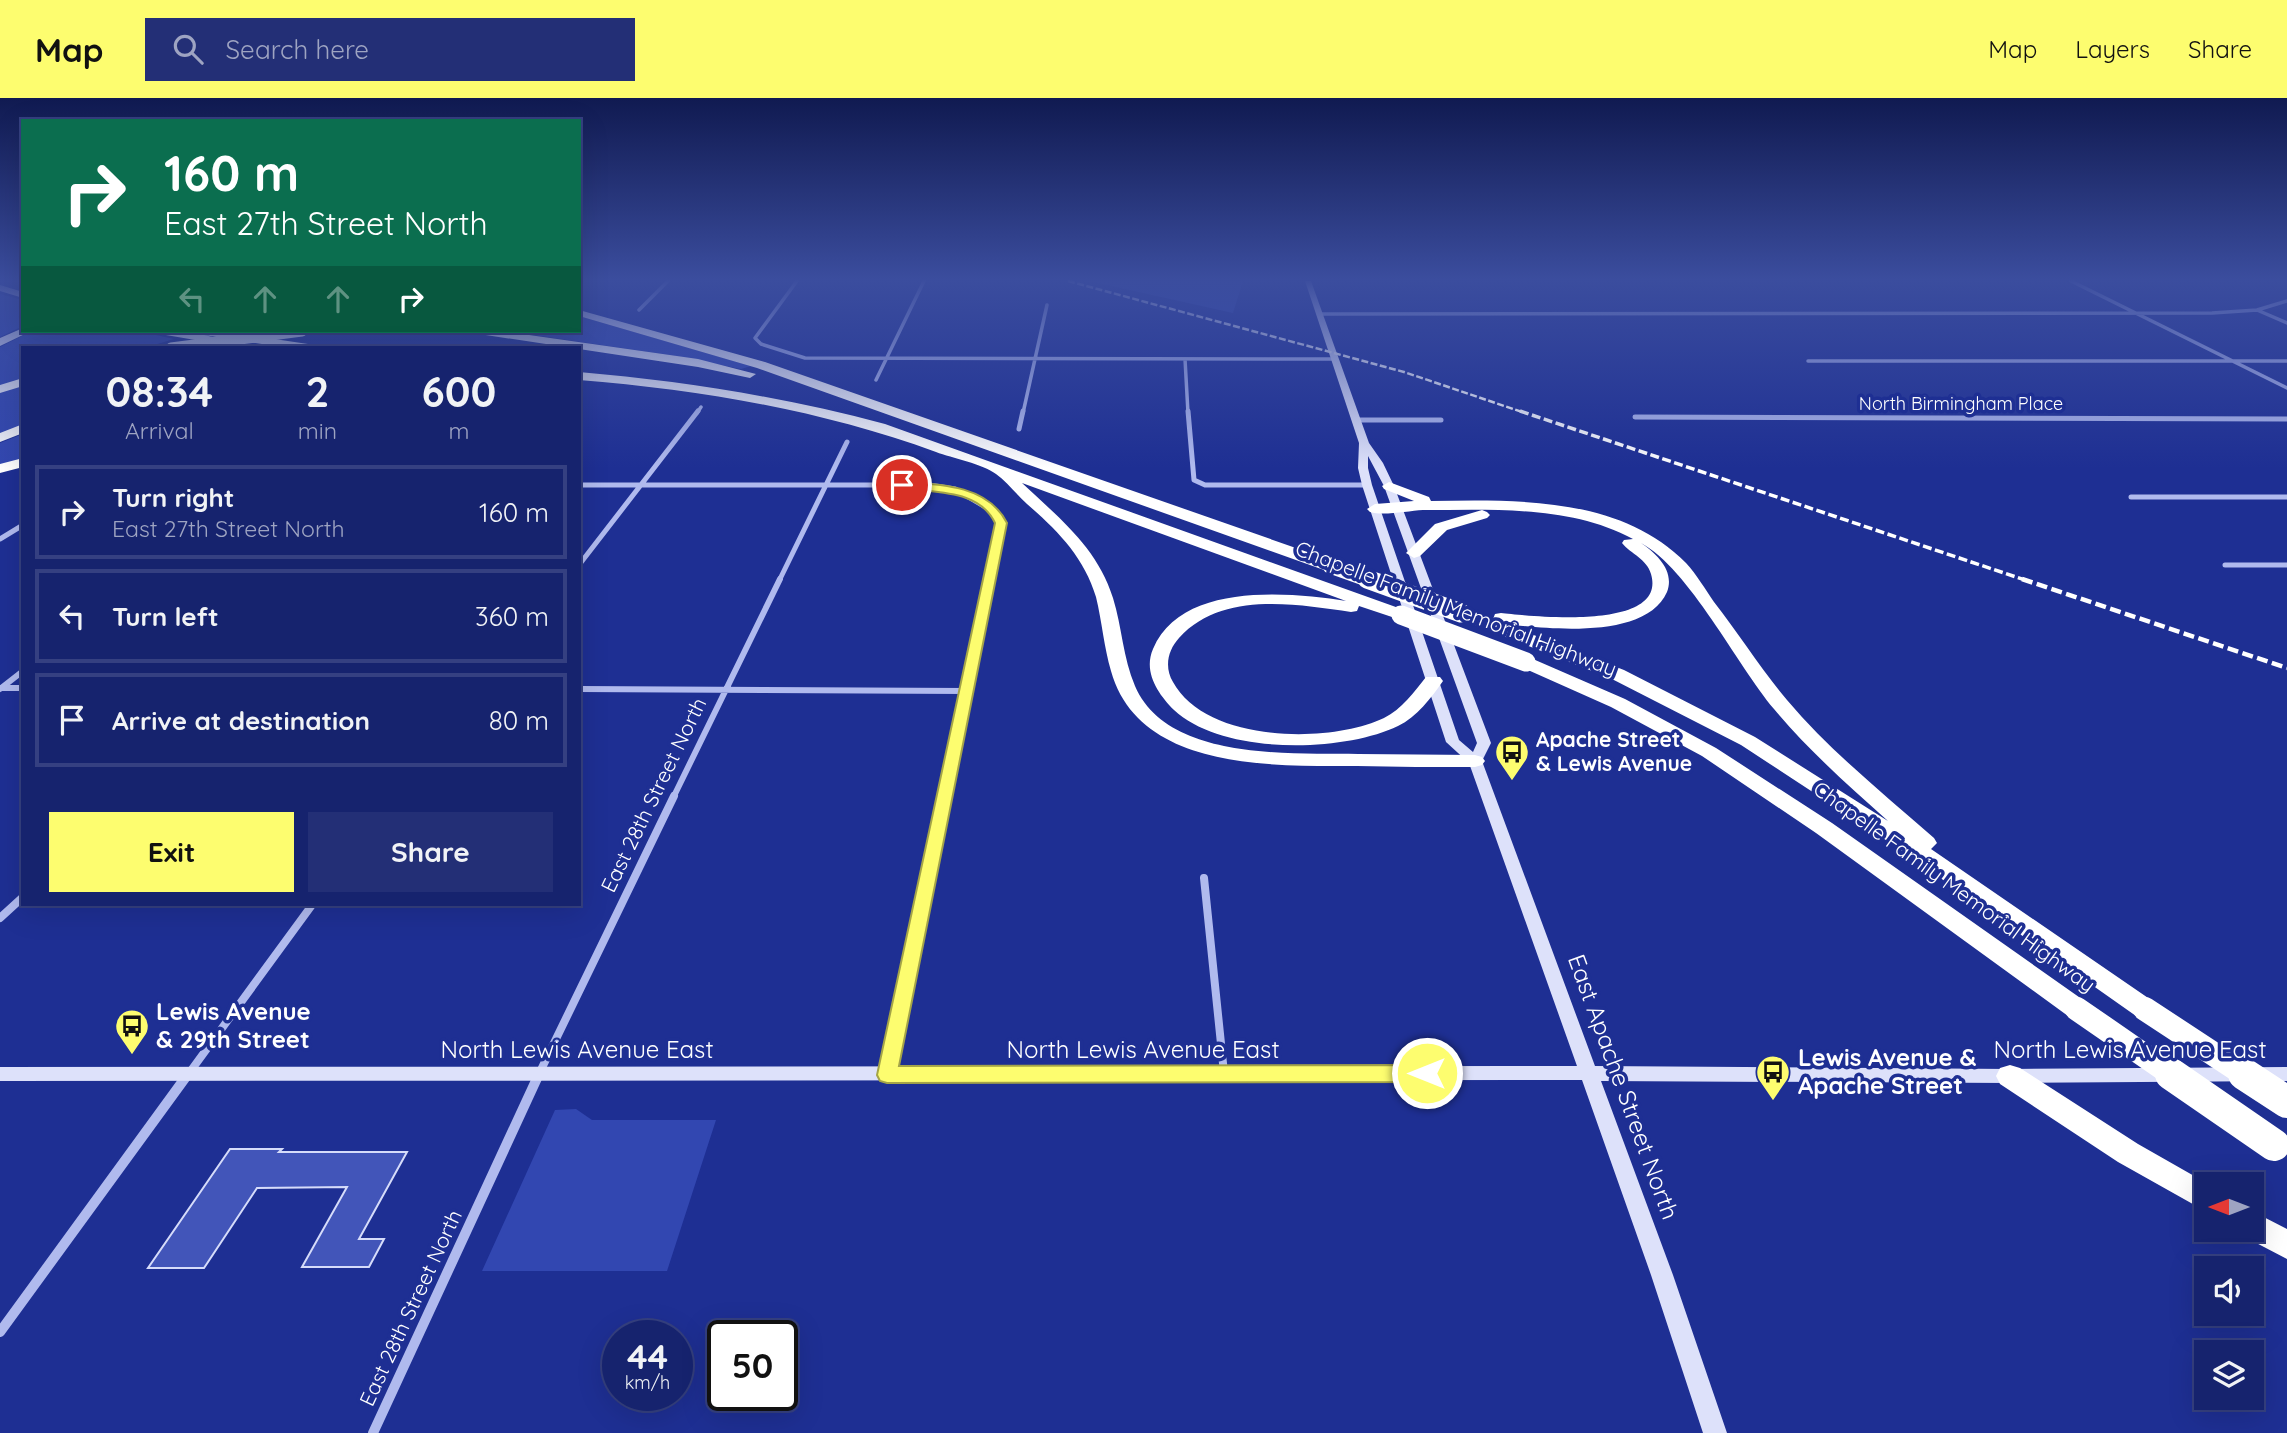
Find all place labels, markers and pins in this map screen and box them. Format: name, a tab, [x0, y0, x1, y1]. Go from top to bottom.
pin	[872, 455, 932, 515]
place label: Apache Street & Lewis Avenue	[1536, 726, 1692, 776]
bus stop icon: Apache Street & Lewis Avenue	[1493, 733, 1531, 782]
place label: Lewis Avenue & 29th Street	[156, 996, 311, 1054]
bus stop icon: Lewis Avenue & 29th Street	[113, 1007, 151, 1056]
place label: Lewis Avenue & Apache Street	[1798, 1042, 1977, 1100]
bus stop icon: Lewis Avenue & Apache Street	[1754, 1053, 1792, 1102]

